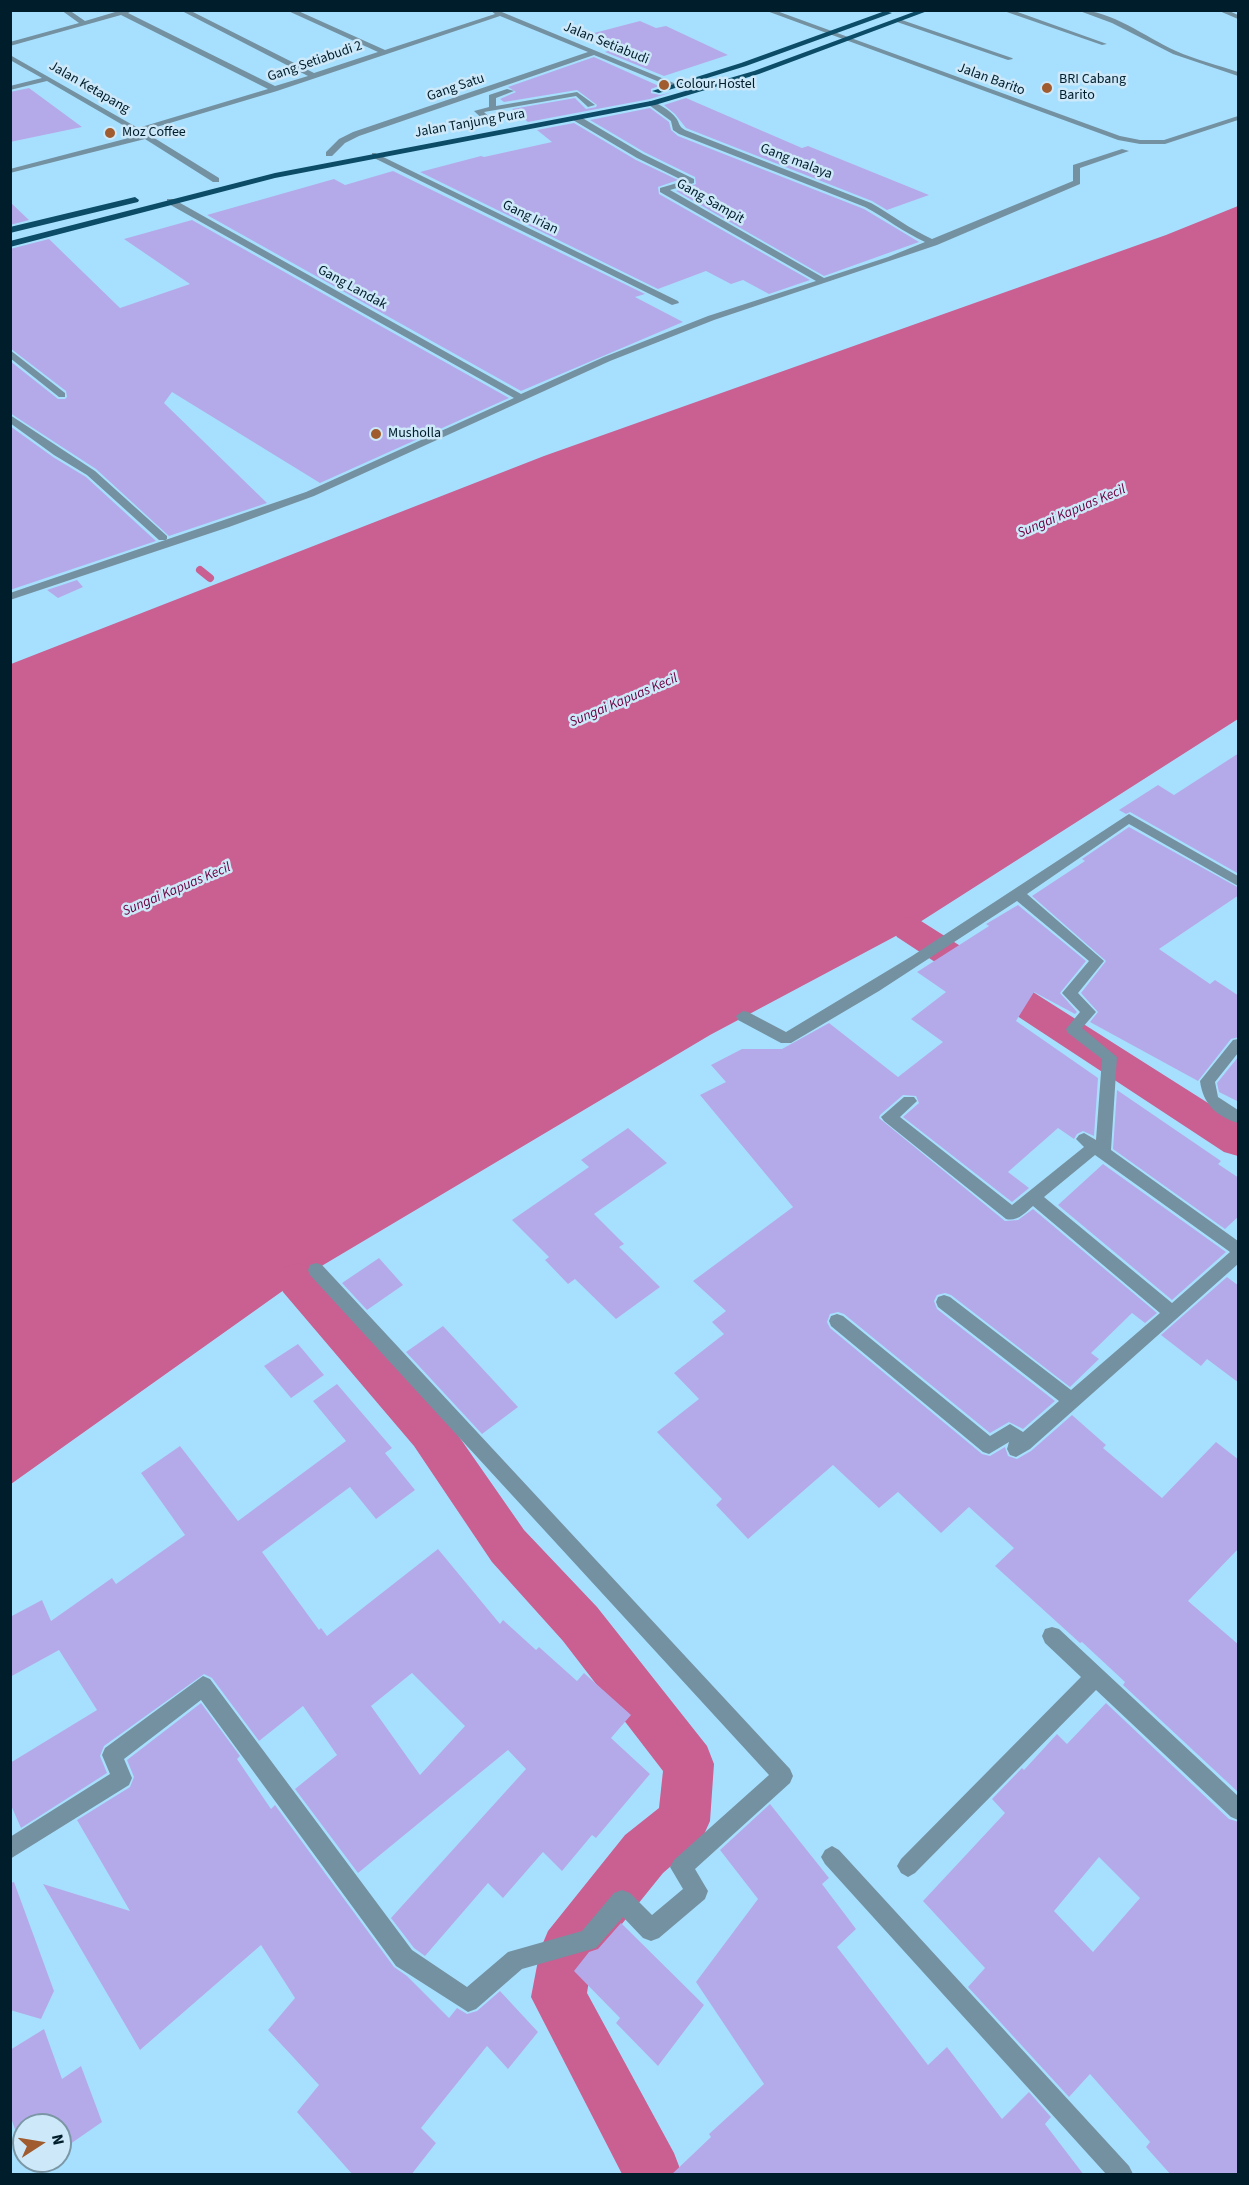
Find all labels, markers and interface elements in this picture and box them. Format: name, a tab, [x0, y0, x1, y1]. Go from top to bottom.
street label: Jalan Setiabudi	[561, 19, 651, 69]
street label: Gang Setiabudi 2	[265, 38, 365, 86]
street label: Jalan Ketapang	[46, 58, 132, 118]
street label: Jalan Barito	[955, 60, 1027, 100]
street label: Gang Satu	[425, 70, 487, 106]
place label: BRI Cabang Barito	[1059, 72, 1126, 104]
place label: Colour Hostel	[676, 77, 755, 93]
marker: Colour Hostel	[657, 78, 671, 92]
marker: BRI Cabang Barito	[1040, 81, 1054, 95]
street label: Jalan Tanjung Pura	[414, 106, 526, 142]
place label: Moz Coffee	[122, 125, 186, 141]
marker: Moz Coffee	[103, 126, 117, 140]
street label: Gang malaya	[758, 141, 834, 183]
street label: Gang Sampit	[673, 176, 747, 228]
street label: Gang Irian	[499, 197, 561, 239]
street label: Gang Landak	[314, 262, 390, 314]
place label: Musholla	[388, 426, 441, 442]
marker: Musholla	[369, 427, 383, 441]
water label: Sungai Kapuas Kecil	[1015, 482, 1129, 542]
water label: Sungai Kapuas Kecil	[567, 671, 681, 731]
water label: Sungai Kapuas Kecil	[120, 860, 234, 920]
north arrow	[12, 2113, 72, 2173]
text: N	[46, 2132, 70, 2147]

